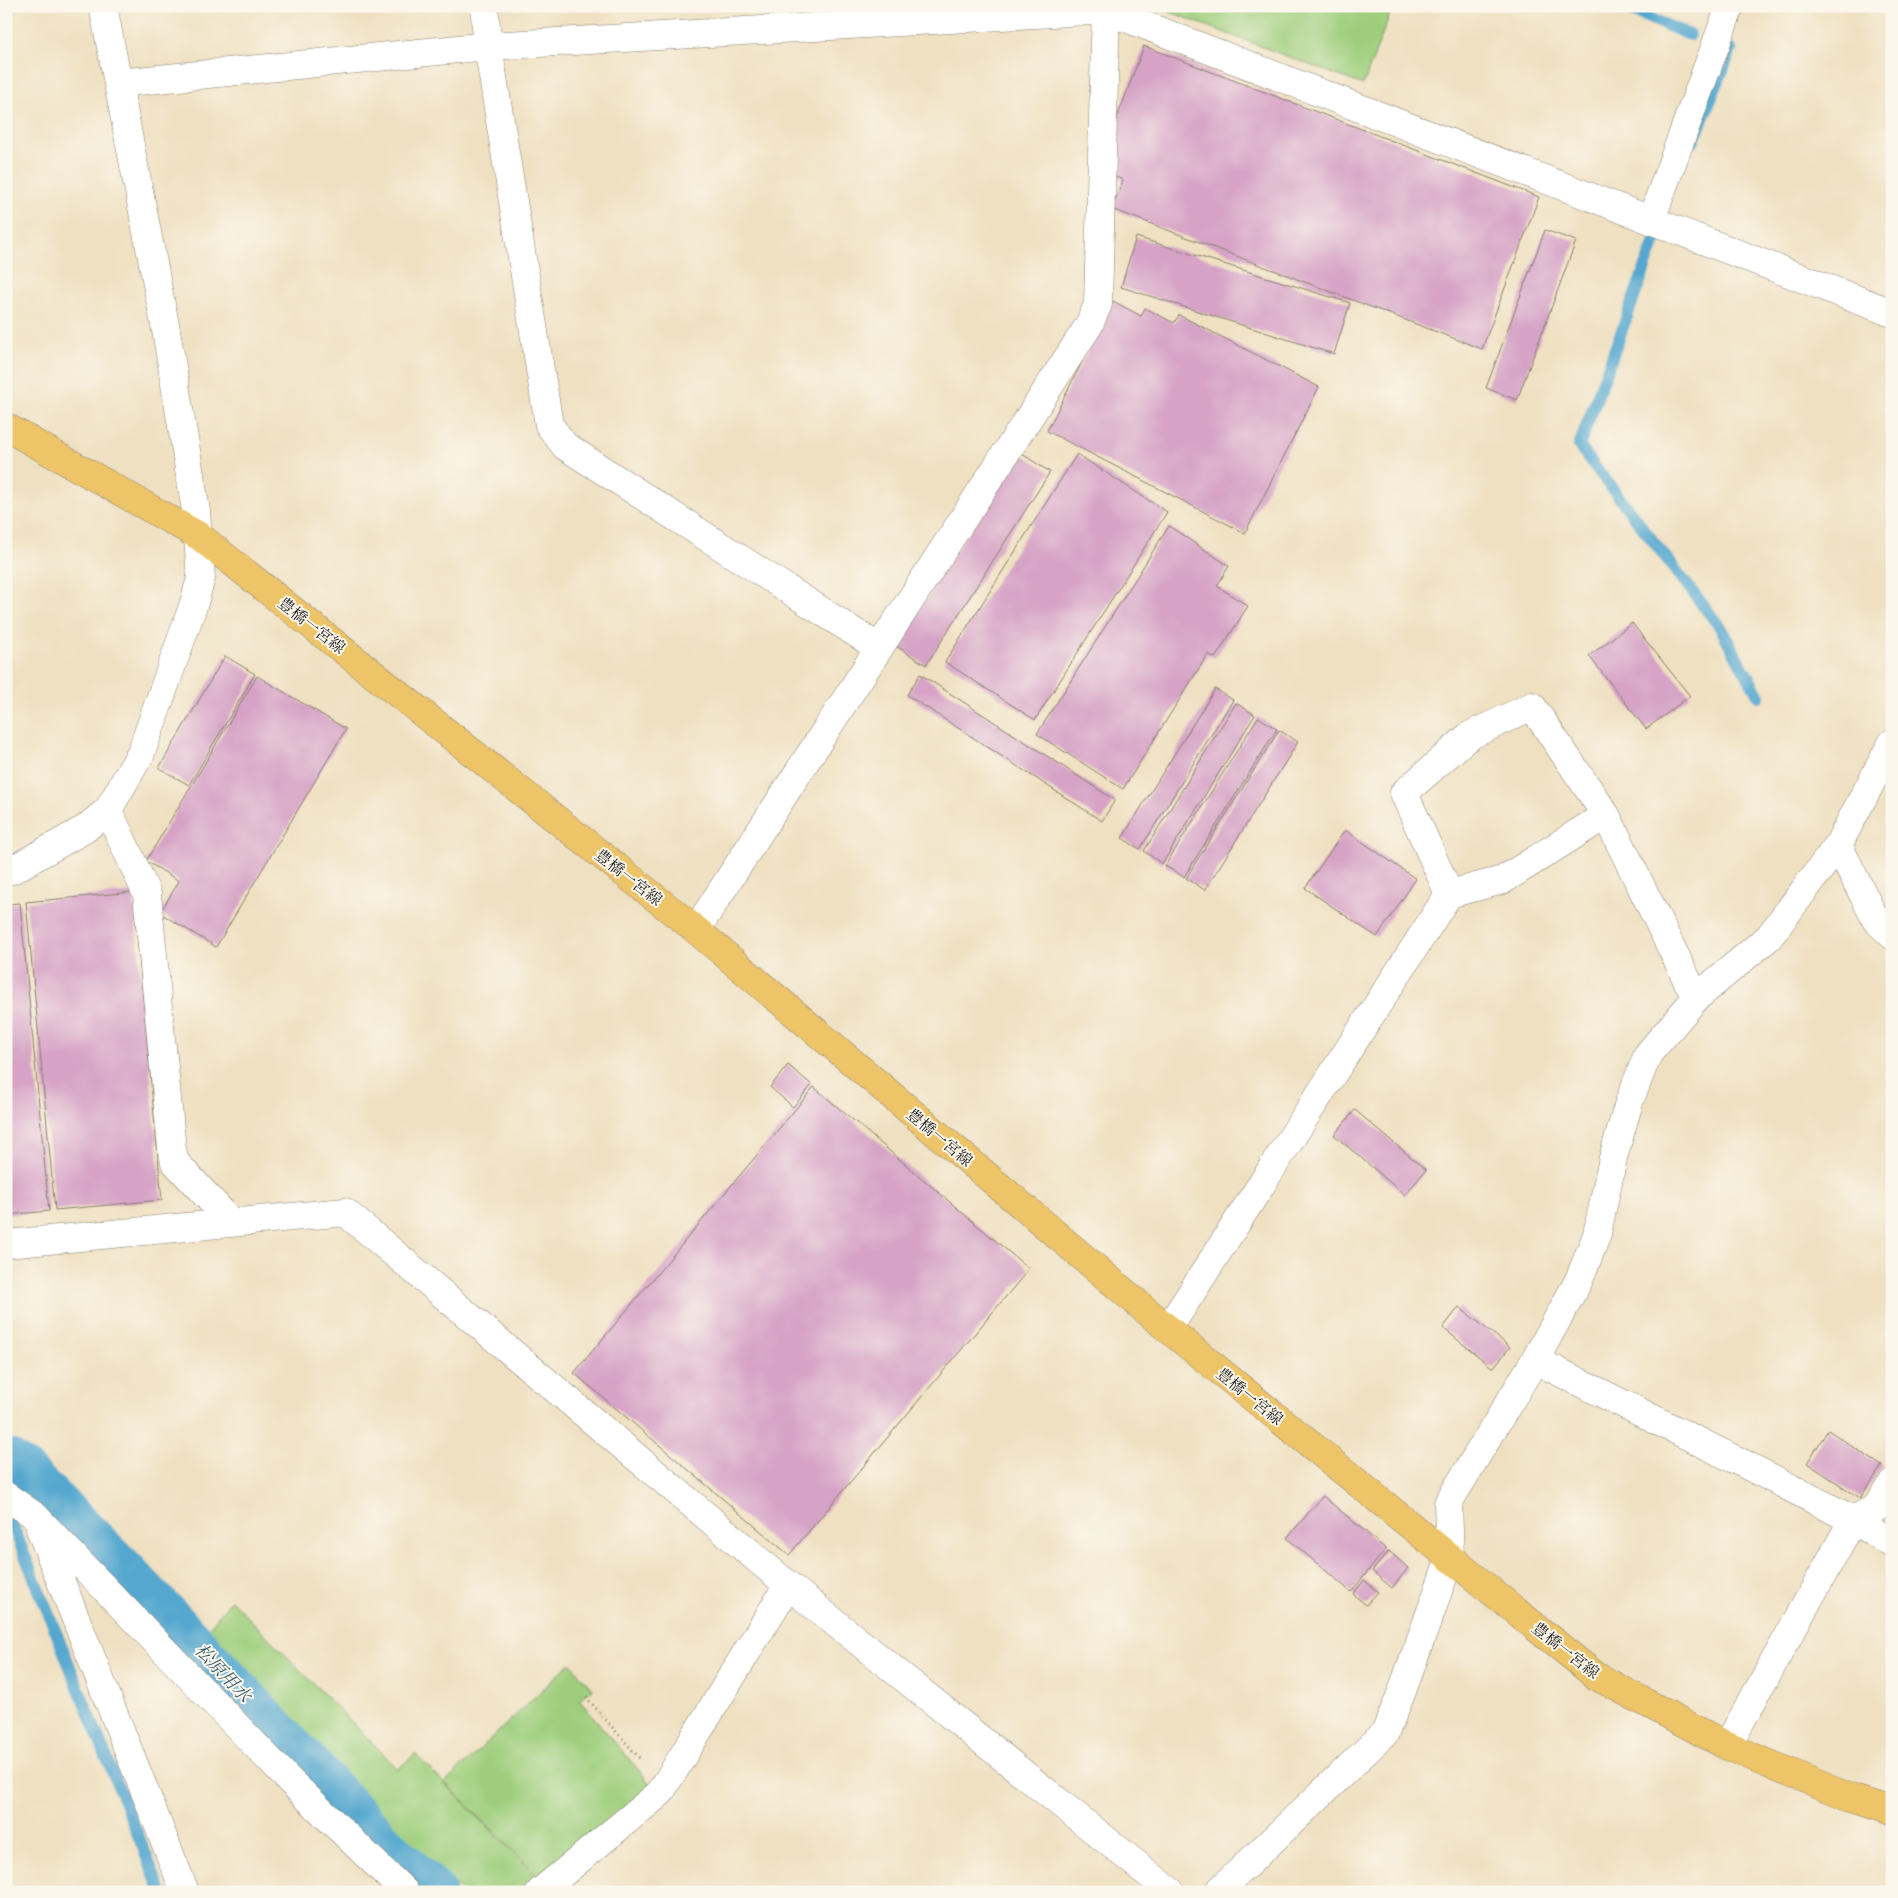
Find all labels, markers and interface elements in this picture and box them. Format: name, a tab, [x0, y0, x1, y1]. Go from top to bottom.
street label: 豊橋一宮線	[273, 591, 351, 659]
street label: 豊橋一宮線	[590, 843, 668, 911]
street label: 豊橋一宮線	[902, 1102, 978, 1172]
street label: 豊橋一宮線	[1211, 1361, 1289, 1431]
street label: 豊橋一宮線	[1527, 1616, 1605, 1684]
water label: 松原用水	[189, 1637, 259, 1710]

